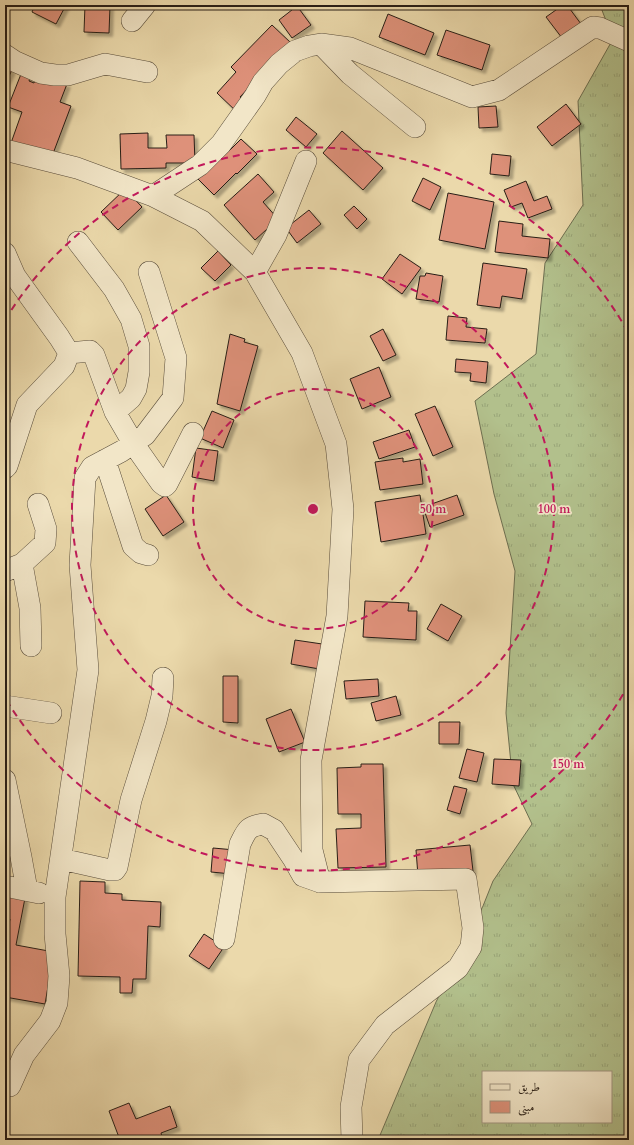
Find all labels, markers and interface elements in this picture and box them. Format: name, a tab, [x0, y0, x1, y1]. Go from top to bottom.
text: 50 m	[420, 501, 447, 517]
text: 100 m	[538, 501, 571, 517]
centre of rings	[306, 502, 320, 516]
text: 150 m	[552, 756, 585, 772]
legend	[482, 1071, 612, 1123]
text: طريق	[518, 1079, 540, 1095]
text: مبنى	[518, 1099, 534, 1116]

